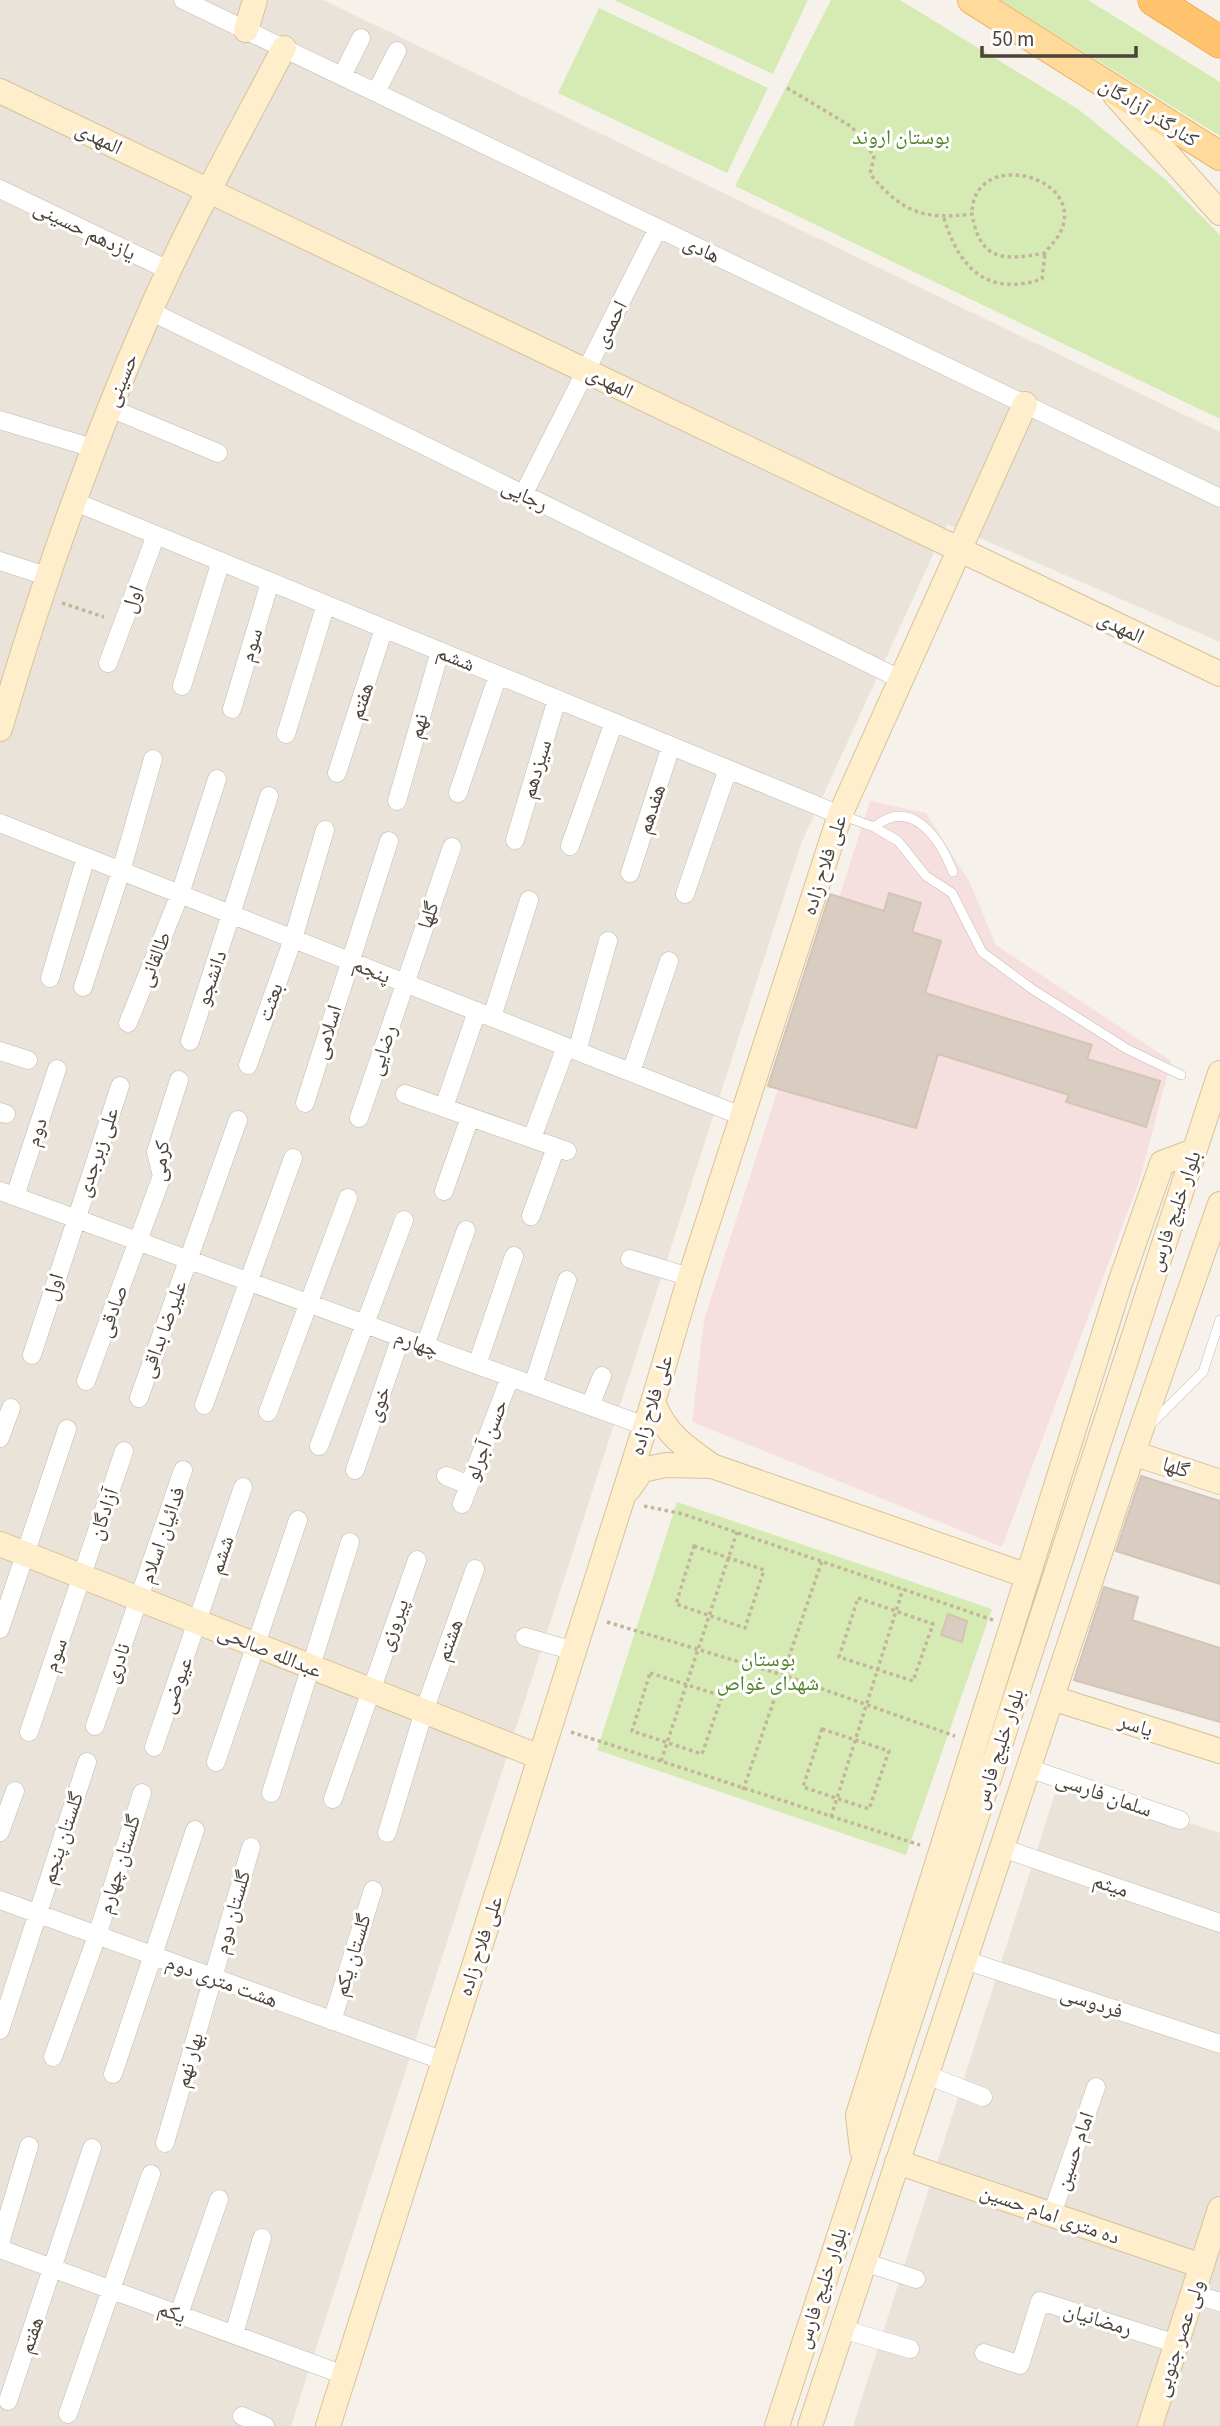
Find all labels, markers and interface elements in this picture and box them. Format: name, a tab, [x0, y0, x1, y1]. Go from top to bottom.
scale bar	[982, 14, 1136, 58]
text: 50 m	[992, 24, 1034, 54]
street label: کنارگذر آزادگان	[1093, 70, 1205, 155]
street label: المهدی	[70, 114, 128, 162]
park label: بوستان اروند	[852, 122, 950, 152]
street label: یازدهم حسینی	[29, 192, 141, 268]
street label: هادی	[679, 227, 725, 271]
street label: احمدی	[585, 295, 635, 353]
street label: حسینی	[96, 349, 146, 411]
street label: المهدی	[581, 358, 639, 406]
street label: رجایی	[497, 471, 553, 519]
street label: اول	[113, 581, 151, 617]
street label: المهدی	[1092, 603, 1150, 651]
street label: سوم	[232, 624, 270, 666]
street label: ششم	[432, 637, 480, 679]
street label: هفتم	[341, 679, 381, 723]
street label: نهم	[400, 710, 436, 742]
street label: سیزدهم	[513, 736, 559, 802]
street label: هفدهم	[629, 780, 673, 838]
street label: علی فلاح زاده	[794, 811, 854, 919]
street label: گلها	[409, 897, 447, 933]
street label: طالقانی	[129, 927, 179, 991]
street label: دانشجو	[188, 946, 234, 1010]
street label: پنجم	[349, 949, 395, 991]
street label: بعثت	[249, 978, 291, 1026]
street label: اسلامی	[305, 1001, 349, 1063]
street label: رضایی	[359, 1021, 405, 1079]
street label: علی زبرجدی	[68, 1103, 126, 1201]
street label: دوم	[17, 1114, 55, 1150]
street label: کرمی	[143, 1139, 177, 1183]
street label: بلوار خلیج فارس	[1139, 1147, 1209, 1275]
street label: اول	[35, 1270, 71, 1304]
street label: علیرضا بداقی	[131, 1276, 195, 1382]
street label: صادقی	[89, 1281, 135, 1341]
street label: چهارم	[391, 1321, 443, 1365]
street label: علی فلاح زاده	[621, 1351, 681, 1459]
street label: خوی	[358, 1382, 398, 1426]
street label: حسن آجرلو	[457, 1395, 515, 1485]
street label: گلها	[1158, 1449, 1194, 1486]
street label: فدائیان اسلام	[131, 1482, 193, 1588]
street label: آزادگان	[80, 1483, 126, 1544]
street label: ششم	[201, 1532, 241, 1578]
street label: پیروزی	[370, 1594, 416, 1656]
street label: هشتم	[428, 1615, 470, 1665]
street label: عبدالله صالحی	[214, 1617, 327, 1686]
street label: سوم	[35, 1634, 75, 1676]
street label: نادری	[96, 1639, 138, 1687]
park label: بوستان شهدای غواص	[717, 1644, 819, 1698]
street label: عیوضی	[152, 1652, 200, 1718]
street label: بلوار خلیج فارس	[964, 1685, 1032, 1813]
street label: یاسر	[1114, 1705, 1157, 1745]
street label: سلمان فارسی	[1052, 1764, 1156, 1824]
street label: گلستان پنجم	[33, 1788, 91, 1888]
street label: گلستان چهارم	[90, 1810, 148, 1917]
street label: میثم	[1089, 1865, 1133, 1905]
street label: گلستان دوم	[206, 1866, 258, 1957]
street label: علی فلاح زاده	[450, 1892, 510, 2000]
street label: گلستان یکم	[325, 1910, 379, 2000]
street label: هشت متری دوم	[162, 1947, 282, 2015]
street label: فردوسی	[1057, 1978, 1127, 2026]
street label: بهار نهم	[167, 2029, 211, 2091]
street label: امام حسین	[1047, 2108, 1101, 2194]
street label: ده متری امام حسین	[976, 2176, 1124, 2252]
street label: بلوار خلیج فارس	[787, 2224, 855, 2352]
street label: ولی عصر جنوبی	[1146, 2275, 1212, 2401]
street label: یکم	[154, 2293, 190, 2331]
street label: رمضانیان	[1060, 2294, 1136, 2344]
street label: هفتم	[11, 2312, 51, 2358]

